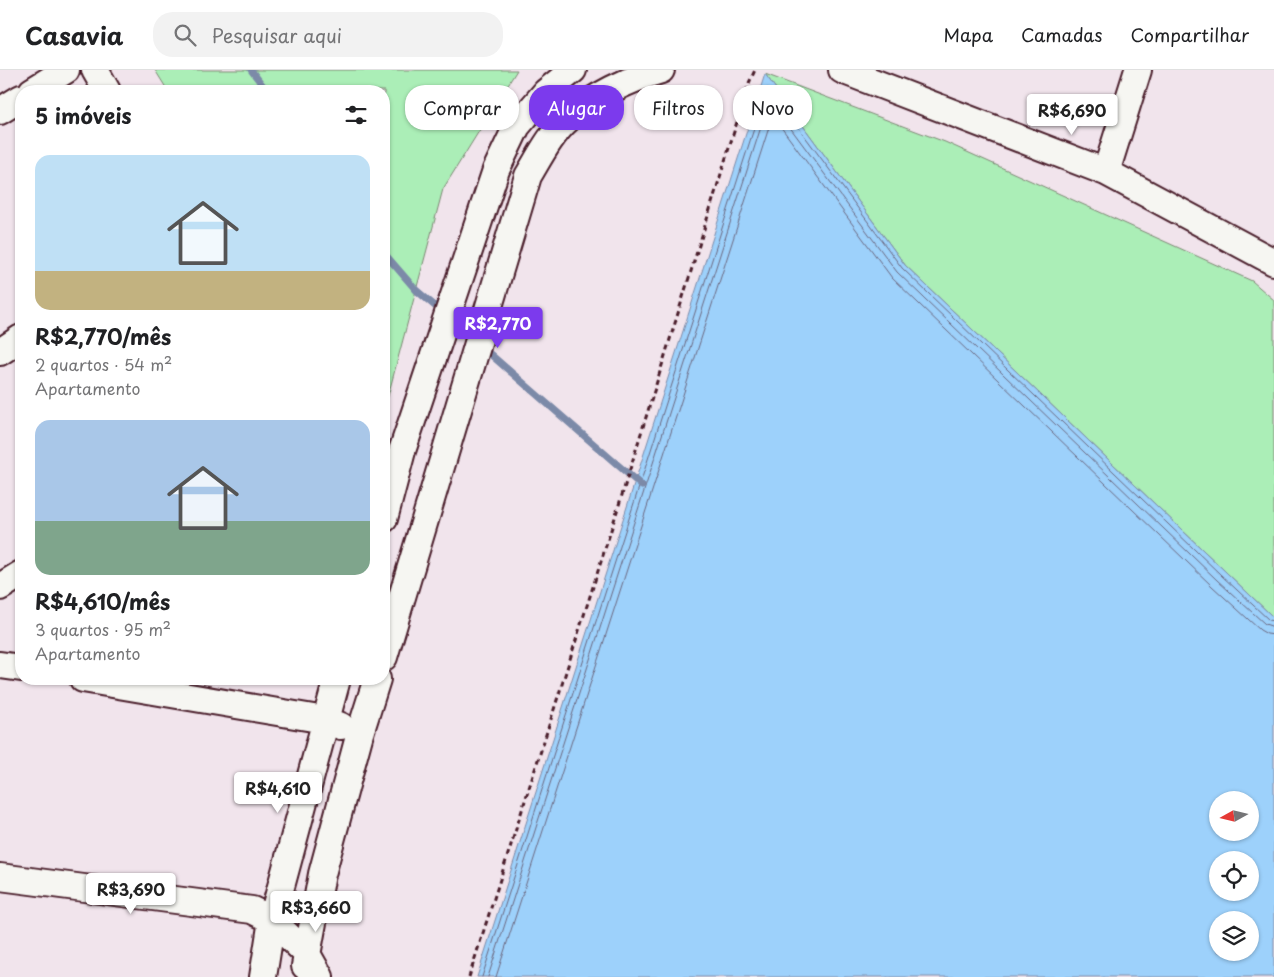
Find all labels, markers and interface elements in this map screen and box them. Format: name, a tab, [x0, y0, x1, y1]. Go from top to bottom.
search box	[153, 12, 503, 57]
text: Casavia	[25, 17, 123, 53]
icon: search	[171, 21, 199, 49]
text: Pesquisar aqui	[211, 21, 342, 49]
text: Mapa	[943, 21, 993, 48]
text: Camadas	[1021, 21, 1103, 48]
text: Compartilhar	[1131, 21, 1249, 48]
chip: Comprar	[405, 85, 519, 130]
chip: Alugar	[529, 85, 624, 130]
chip: Filtros	[634, 85, 723, 130]
chip: Novo	[733, 85, 812, 130]
pin: R$6,690	[1026, 93, 1118, 136]
text: R$6,690	[1038, 98, 1106, 122]
text: 5 imóveis	[35, 99, 132, 131]
icon: filters	[342, 101, 370, 129]
icon: home	[158, 188, 248, 278]
pin: R$2,770	[452, 306, 544, 349]
text: R$2,770	[465, 311, 531, 335]
text: R$2,770/mês	[35, 320, 171, 352]
text: 2 quartos · 54 m²	[35, 352, 172, 376]
text: Apartamento	[35, 376, 140, 400]
icon: home	[158, 453, 248, 543]
text: R$4,610/mês	[35, 585, 170, 617]
text: 3 quartos · 95 m²	[35, 617, 171, 641]
text: Apartamento	[35, 641, 140, 665]
pin: R$4,610	[232, 772, 324, 814]
text: R$4,610	[245, 776, 311, 800]
north arrow	[1209, 791, 1259, 841]
map controls	[1209, 791, 1259, 961]
button: locate	[1209, 851, 1259, 901]
pin: R$3,690	[85, 872, 177, 915]
text: R$3,690	[97, 877, 165, 901]
pin: R$3,660	[270, 890, 362, 933]
text: R$3,660	[281, 895, 351, 919]
button: layers	[1209, 911, 1259, 961]

